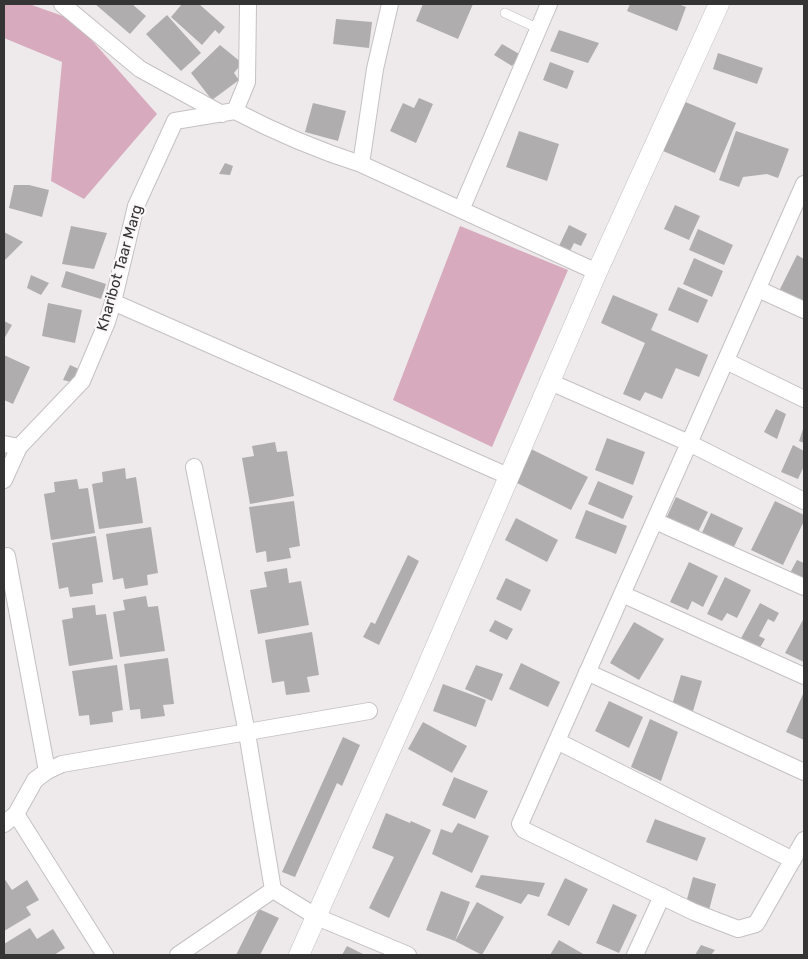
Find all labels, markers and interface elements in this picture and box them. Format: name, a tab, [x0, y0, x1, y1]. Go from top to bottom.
street label: Kharibot Taar Marg	[93, 203, 147, 333]

